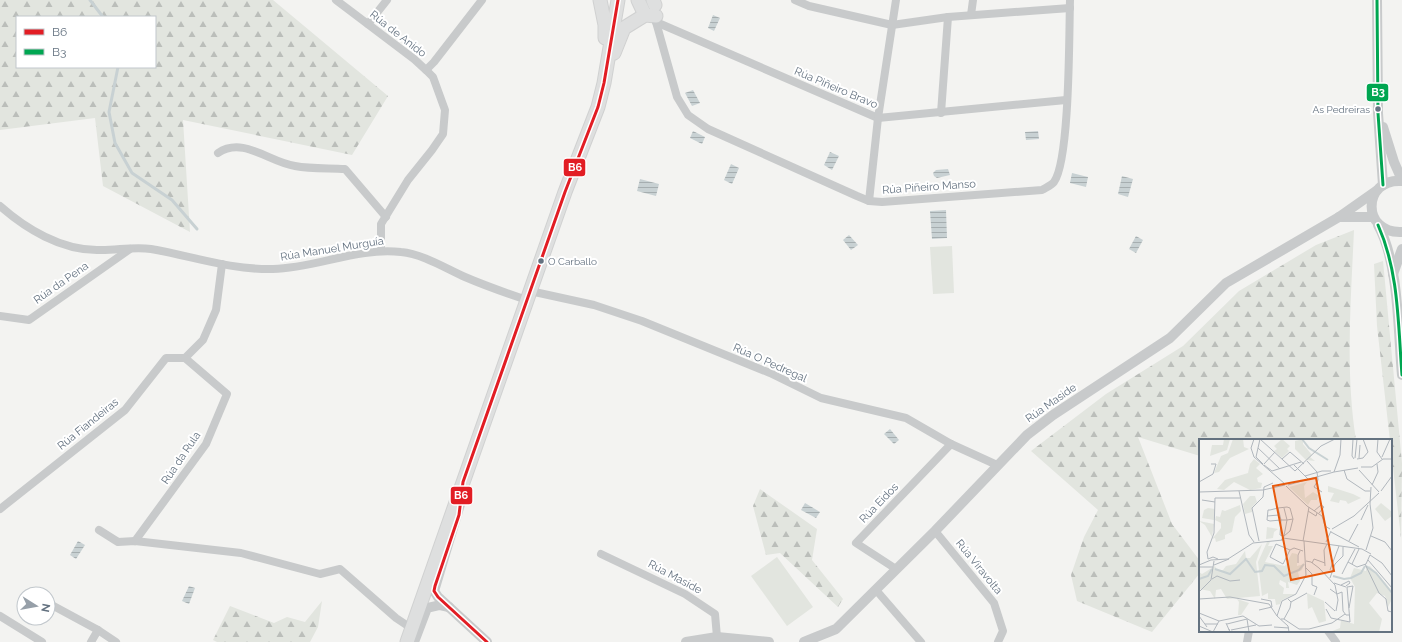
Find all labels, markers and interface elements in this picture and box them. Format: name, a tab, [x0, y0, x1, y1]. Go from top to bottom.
street label: Rúa de Anido	[367, 8, 429, 60]
legend	[16, 16, 156, 68]
text: B6	[52, 25, 67, 39]
text: B3	[52, 45, 66, 59]
street label: Rúa Piñeiro Bravo	[792, 65, 880, 112]
line badge: B3	[1366, 83, 1389, 102]
text: B3	[1371, 86, 1385, 99]
place label: As Pedreiras	[1313, 104, 1370, 115]
marker: As Pedreiras	[1373, 104, 1383, 114]
line badge: B6	[563, 158, 586, 177]
text: B6	[568, 161, 582, 174]
street label: Rúa Piñeiro Manso	[882, 177, 977, 197]
street label: Rúa Manuel Murguía	[279, 234, 385, 264]
marker: O Carballo	[536, 256, 546, 266]
place label: O Carballo	[548, 256, 597, 267]
street label: Rúa da Pena	[31, 259, 91, 307]
street label: Rúa O Pedregal	[731, 341, 809, 385]
street label: Rúa Maside	[1023, 380, 1079, 425]
street label: Rúa Fiandeiras	[55, 395, 121, 453]
street label: Rúa da Rula	[159, 429, 203, 487]
inset map	[1199, 439, 1392, 632]
street label: Rúa Eidos	[857, 480, 901, 526]
line badge: B6	[450, 486, 473, 505]
text: B6	[454, 489, 468, 502]
street label: Rúa Viravolta	[953, 537, 1005, 597]
street label: Rúa Maside	[646, 557, 705, 597]
north arrow	[16, 586, 56, 626]
text: N	[38, 602, 53, 613]

